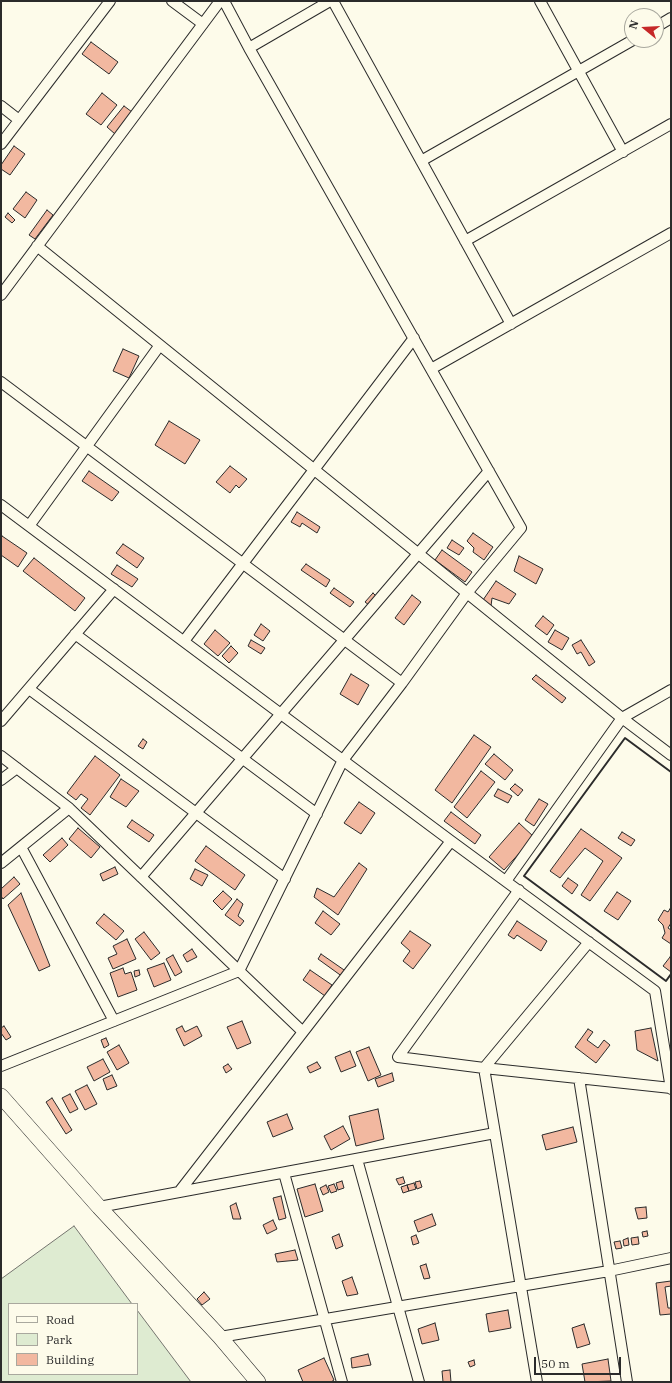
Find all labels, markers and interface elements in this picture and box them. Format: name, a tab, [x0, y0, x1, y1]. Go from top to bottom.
north arrow	[624, 8, 664, 48]
text: N	[626, 18, 642, 31]
legend	[8, 1303, 138, 1375]
text: Road	[46, 1312, 75, 1327]
text: Park	[46, 1332, 72, 1347]
scale bar	[536, 1349, 623, 1375]
text: Building	[46, 1352, 94, 1367]
text: 50 m	[541, 1356, 570, 1371]

